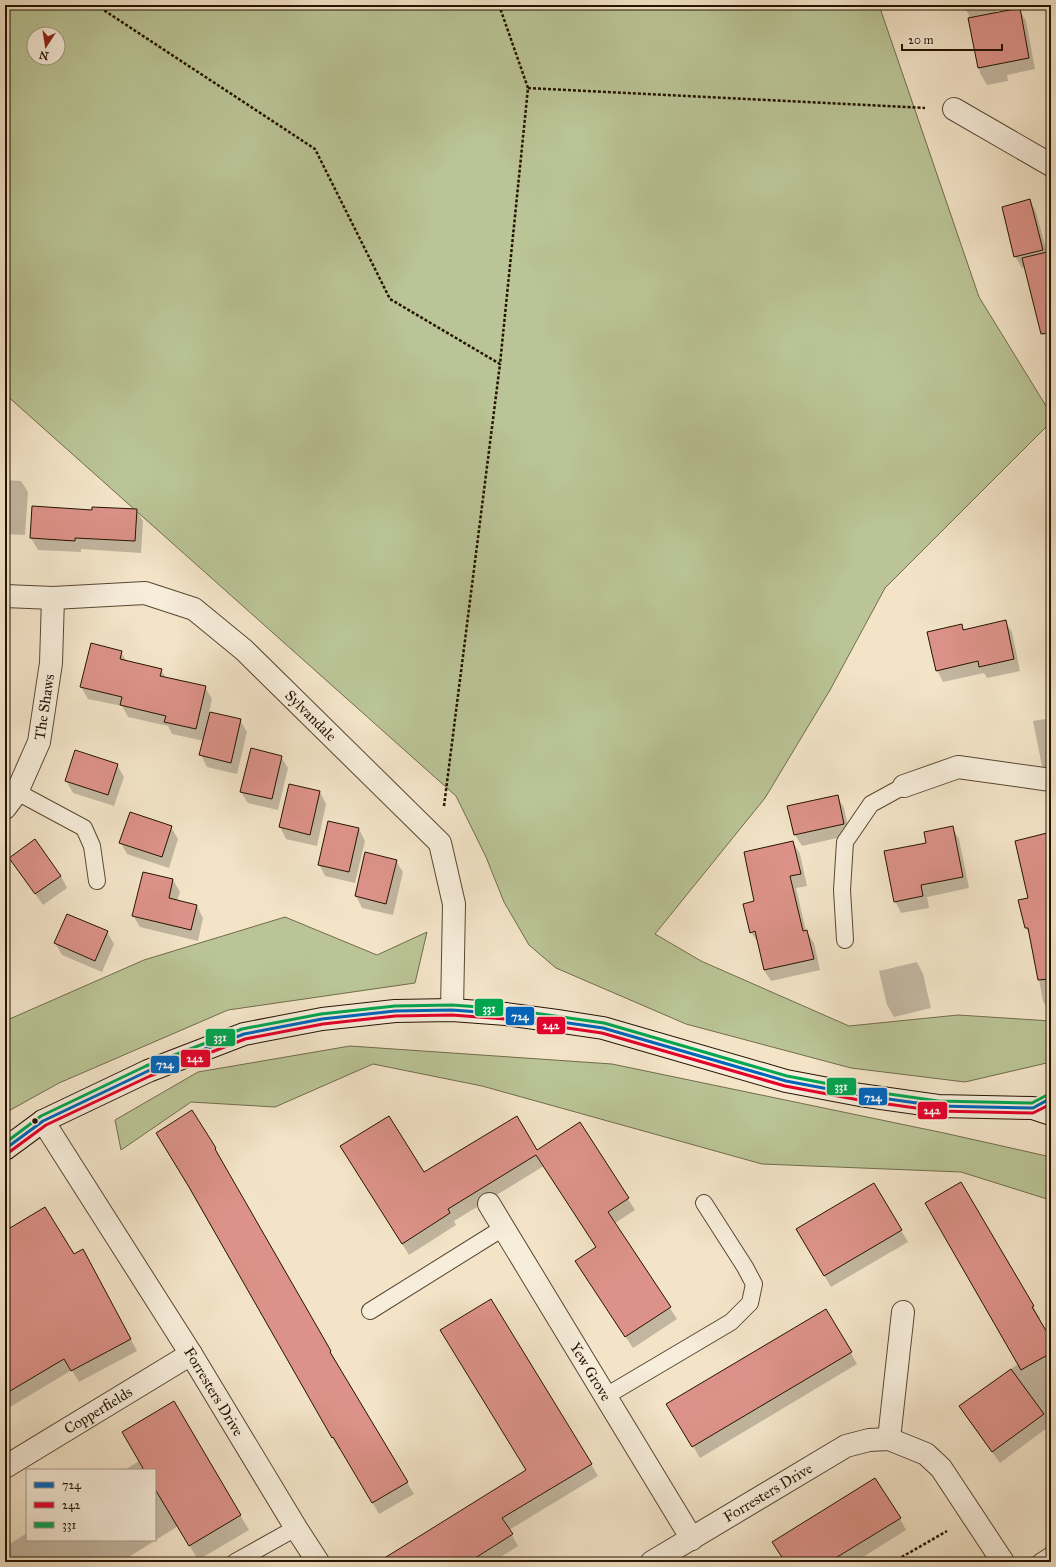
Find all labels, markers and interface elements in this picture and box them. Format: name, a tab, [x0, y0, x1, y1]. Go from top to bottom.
north arrow	[26, 26, 66, 66]
scale bar	[902, 26, 1002, 52]
text: 20 m	[908, 33, 934, 47]
text: N	[37, 48, 50, 63]
street label: The Shaws	[30, 673, 58, 741]
street label: Sylvandale	[281, 686, 340, 745]
line badge: 331	[474, 998, 504, 1017]
text: 331	[482, 1002, 496, 1016]
line badge: 724	[505, 1006, 535, 1026]
text: 724	[511, 1010, 530, 1024]
line badge: 242	[536, 1016, 566, 1035]
text: 242	[543, 1019, 560, 1033]
line badge: 331	[205, 1028, 236, 1047]
text: 331	[213, 1031, 227, 1045]
line badge: 242	[180, 1049, 211, 1068]
text: 242	[187, 1052, 204, 1066]
line badge: 724	[150, 1055, 180, 1074]
text: 724	[156, 1058, 175, 1072]
line badge: 331	[826, 1077, 857, 1096]
text: 331	[834, 1080, 848, 1094]
line badge: 724	[858, 1087, 888, 1106]
text: 724	[864, 1091, 883, 1105]
line badge: 242	[917, 1101, 948, 1120]
text: 242	[924, 1104, 941, 1118]
unlabelled marker	[30, 1116, 40, 1126]
street label: Yew Grove	[566, 1339, 615, 1404]
street label: Forresters Drive	[180, 1344, 247, 1439]
street label: Copperfields	[61, 1383, 136, 1438]
street label: Forresters Drive	[720, 1459, 816, 1526]
legend	[26, 1469, 156, 1541]
text: 724	[62, 1478, 81, 1492]
text: 242	[62, 1498, 81, 1512]
text: 331	[62, 1518, 77, 1532]

